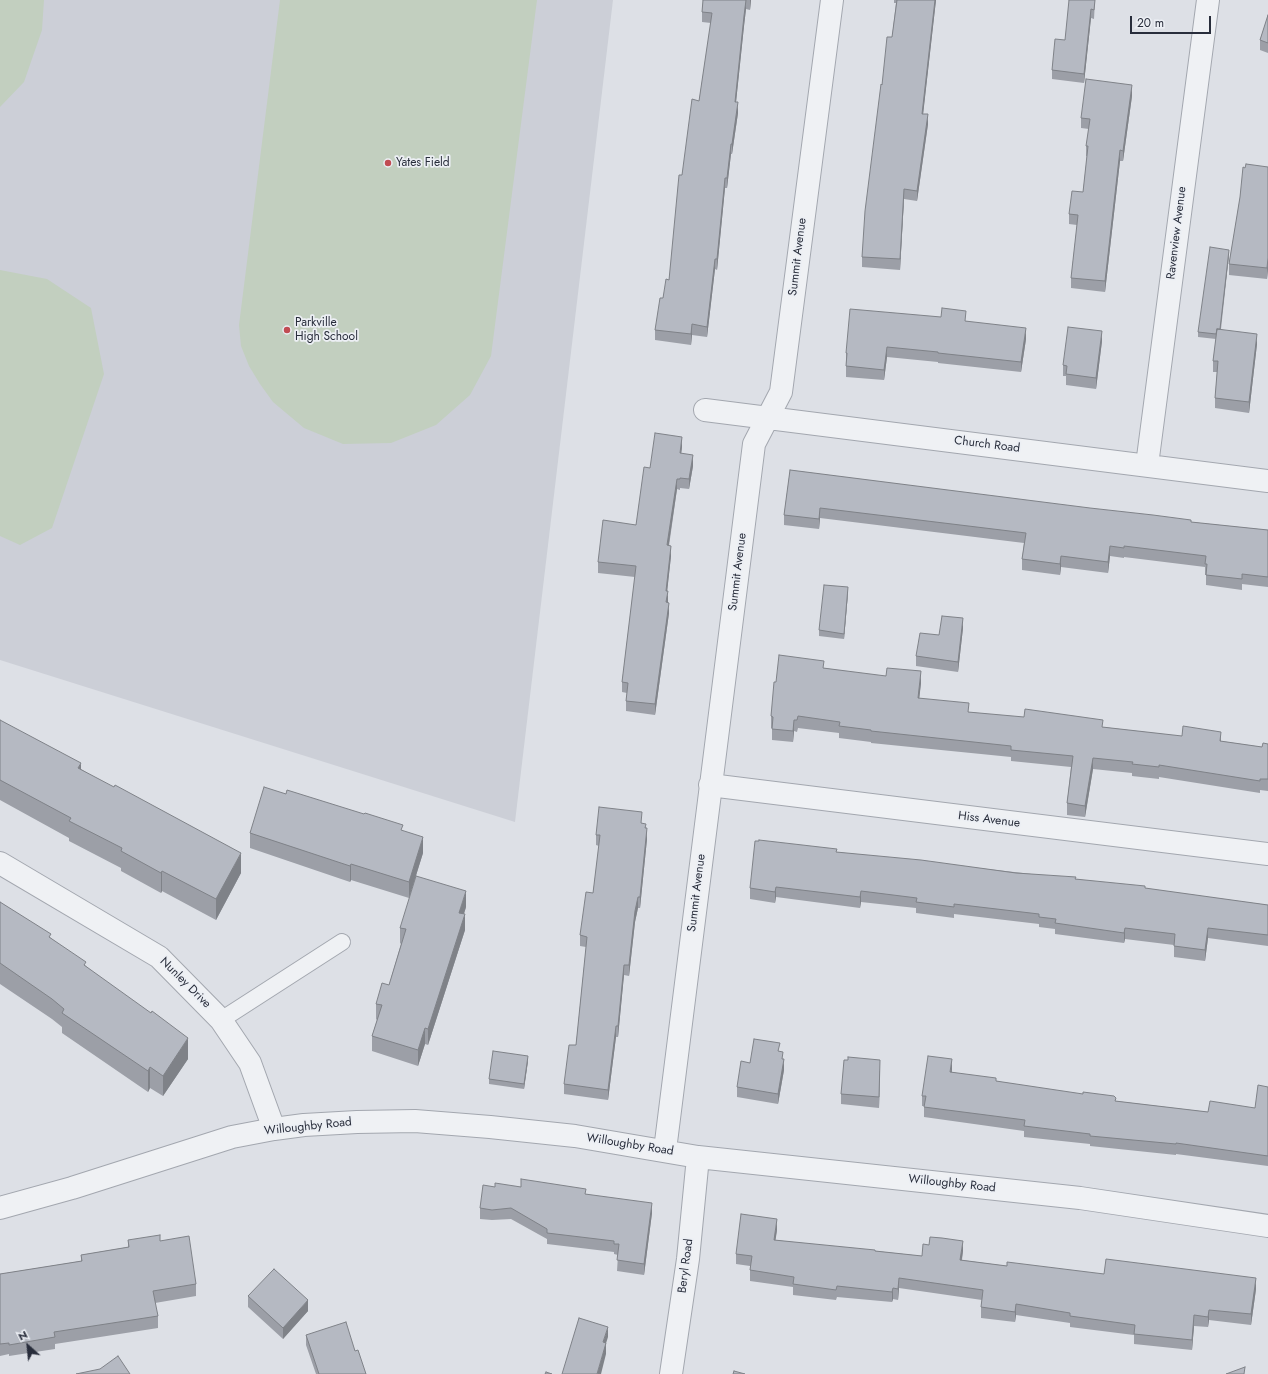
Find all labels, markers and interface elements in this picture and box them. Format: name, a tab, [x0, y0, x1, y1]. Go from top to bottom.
scale bar	[1132, 8, 1213, 34]
text: 20 m	[1137, 14, 1164, 32]
place label: Yates Field	[396, 156, 450, 170]
marker: Yates Field	[383, 158, 393, 168]
street label: Ravenview Avenue	[1164, 186, 1190, 280]
street label: Summit Avenue	[786, 217, 810, 297]
place label: Parkville High School	[295, 316, 358, 344]
marker: Parkville High School	[282, 325, 292, 335]
street label: Church Road	[953, 434, 1021, 456]
street label: Summit Avenue	[726, 532, 750, 612]
street label: Hiss Avenue	[957, 809, 1021, 831]
street label: Summit Avenue	[685, 853, 709, 933]
street label: Nunley Drive	[156, 954, 214, 1012]
street label: Willoughby Road	[264, 1115, 352, 1139]
street label: Willoughby Road	[585, 1131, 675, 1159]
street label: Willoughby Road	[908, 1172, 996, 1196]
street label: Beryl Road	[676, 1238, 696, 1294]
north arrow	[8, 1326, 48, 1366]
text: N	[15, 1326, 30, 1344]

